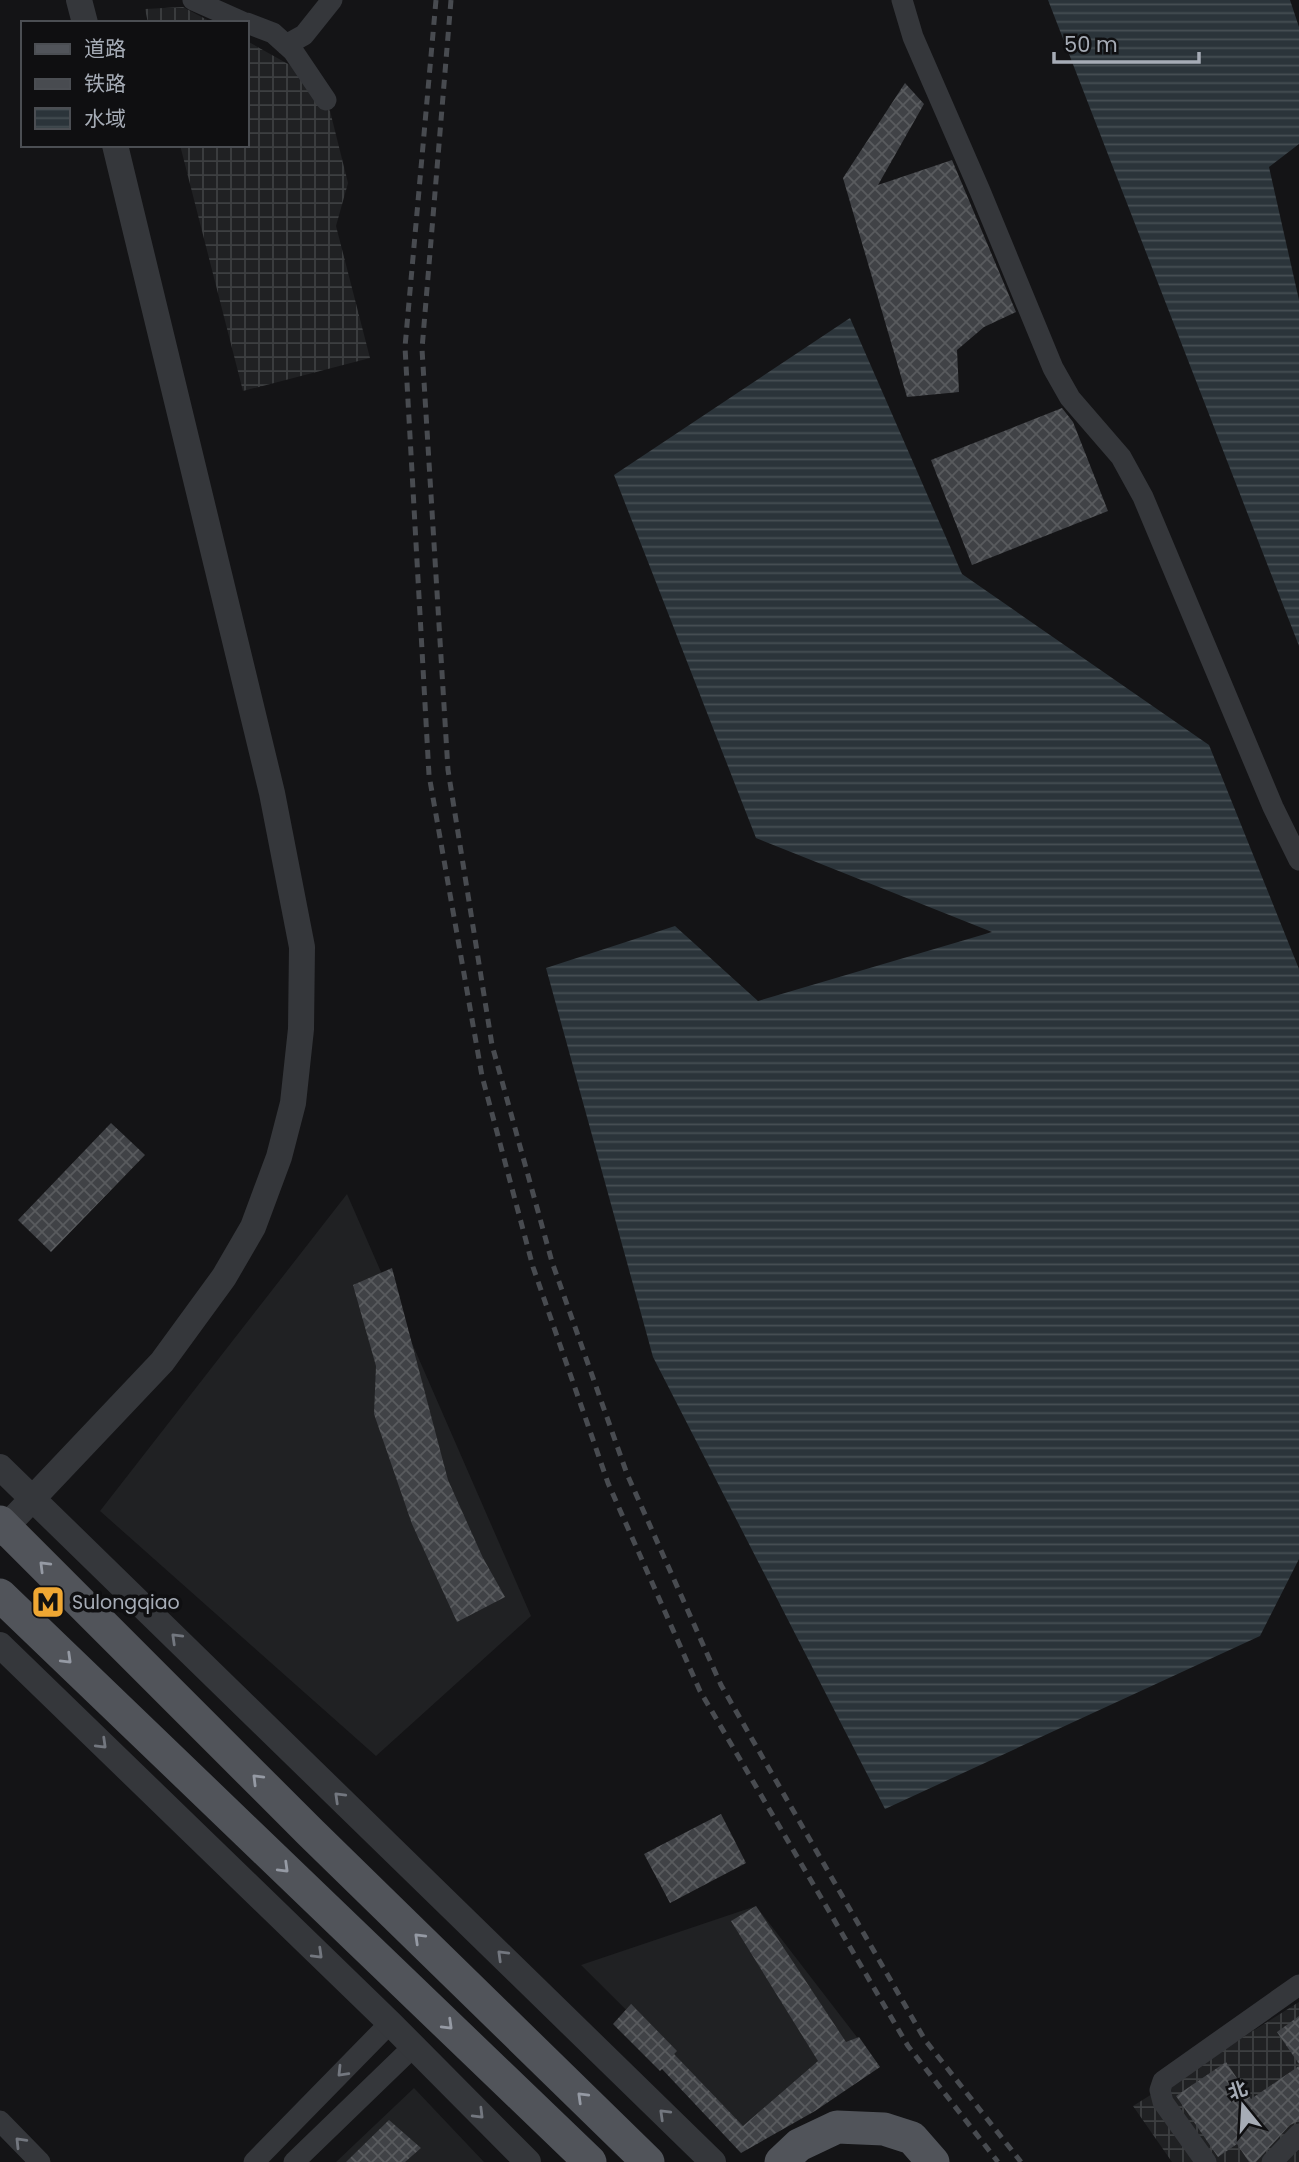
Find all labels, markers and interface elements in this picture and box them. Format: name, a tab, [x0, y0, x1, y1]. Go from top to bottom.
legend	[21, 21, 248, 147]
scale bar	[1054, 21, 1199, 65]
text: 50 m	[1064, 30, 1118, 59]
text: 道路	[84, 34, 126, 63]
text: 铁路	[84, 69, 126, 98]
text: 水域	[84, 104, 126, 133]
one-way arrow	[40, 1561, 53, 1574]
metro station icon: Sulongqiao	[29, 1583, 67, 1621]
place label: Sulongqiao	[72, 1589, 180, 1616]
one-way arrow	[171, 1633, 184, 1646]
one-way arrow	[59, 1650, 72, 1663]
one-way arrow	[94, 1736, 107, 1749]
one-way arrow	[253, 1774, 266, 1787]
one-way arrow	[334, 1792, 347, 1805]
one-way arrow	[276, 1859, 289, 1872]
one-way arrow	[415, 1934, 428, 1947]
one-way arrow	[309, 1945, 322, 1958]
one-way arrow	[497, 1951, 510, 1964]
one-way arrow	[440, 2017, 453, 2030]
one-way arrow	[337, 2064, 350, 2077]
north arrow	[1208, 2071, 1278, 2141]
text: 北	[1225, 2075, 1251, 2106]
one-way arrow	[577, 2093, 590, 2106]
one-way arrow	[471, 2105, 484, 2118]
one-way arrow	[660, 2110, 673, 2123]
one-way arrow	[15, 2137, 28, 2150]

